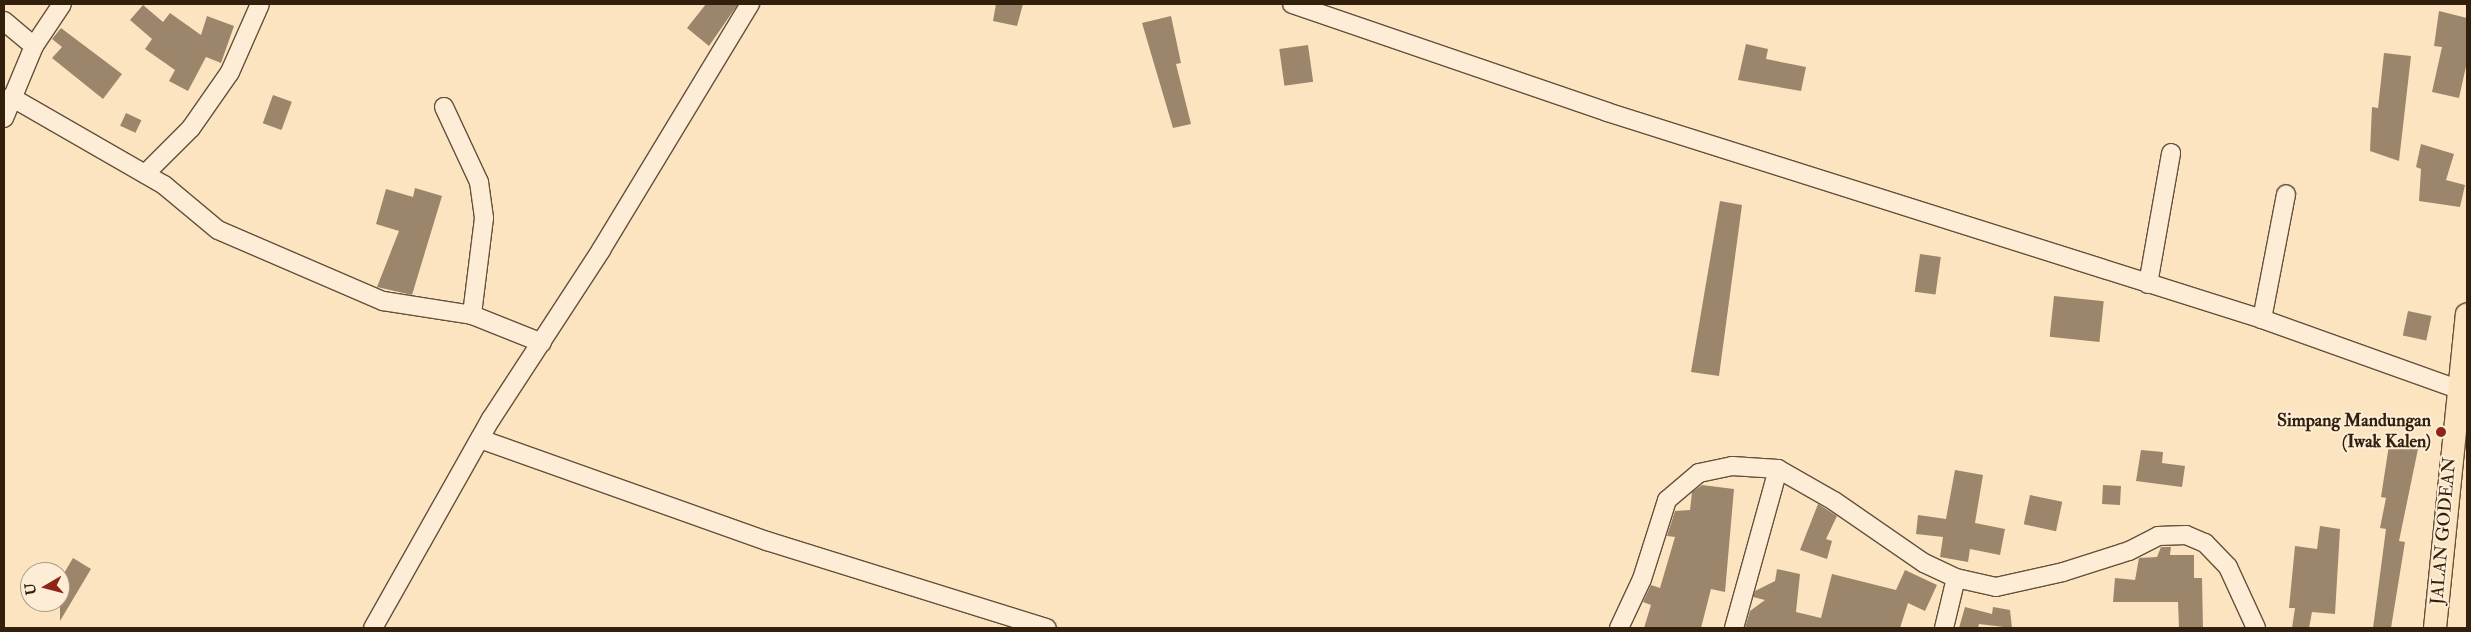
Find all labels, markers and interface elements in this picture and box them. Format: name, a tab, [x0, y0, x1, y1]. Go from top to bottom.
place label: Simpang Mandungan (Iwak Kalen)	[2277, 411, 2431, 454]
marker: Simpang Mandungan (Iwak Kalen)	[2435, 426, 2447, 438]
street label: JALAN GODEAN	[2427, 456, 2461, 606]
north arrow	[20, 562, 70, 612]
text: U	[21, 582, 40, 596]

